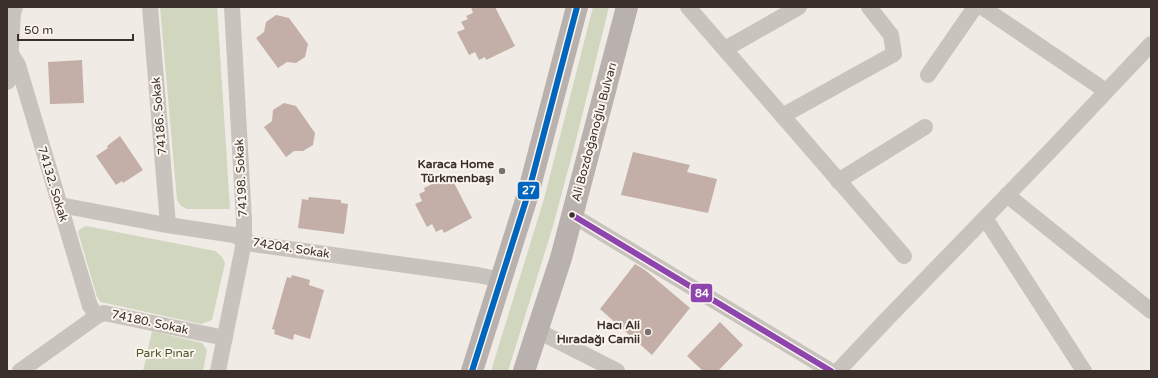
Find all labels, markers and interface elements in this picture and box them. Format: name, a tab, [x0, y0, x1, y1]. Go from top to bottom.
scale bar	[18, 16, 133, 42]
text: 50 m	[24, 23, 53, 37]
street label: Ali Bozdoğanoğlu Bulvarı	[569, 61, 619, 203]
street label: 74186. Sokak	[149, 76, 169, 156]
street label: 74198. Sokak	[232, 138, 250, 217]
street label: 74132. Sokak	[35, 145, 71, 224]
place label: Karaca Home Türkmenbaşı	[418, 157, 494, 186]
marker: Karaca Home Türkmenbaşı	[497, 166, 507, 176]
line badge: 27	[517, 181, 540, 200]
text: 27	[522, 184, 536, 197]
unlabelled marker	[567, 210, 577, 220]
street label: 74204. Sokak	[251, 235, 331, 261]
line badge: 84	[690, 283, 713, 303]
text: 84	[695, 287, 709, 300]
street label: 74180. Sokak	[110, 307, 190, 337]
place label: Hacı Ali Hıradağı Camii	[557, 318, 640, 347]
marker: Hacı Ali Hıradağı Camii	[643, 327, 653, 337]
park label: Park Pınar	[136, 346, 195, 360]

